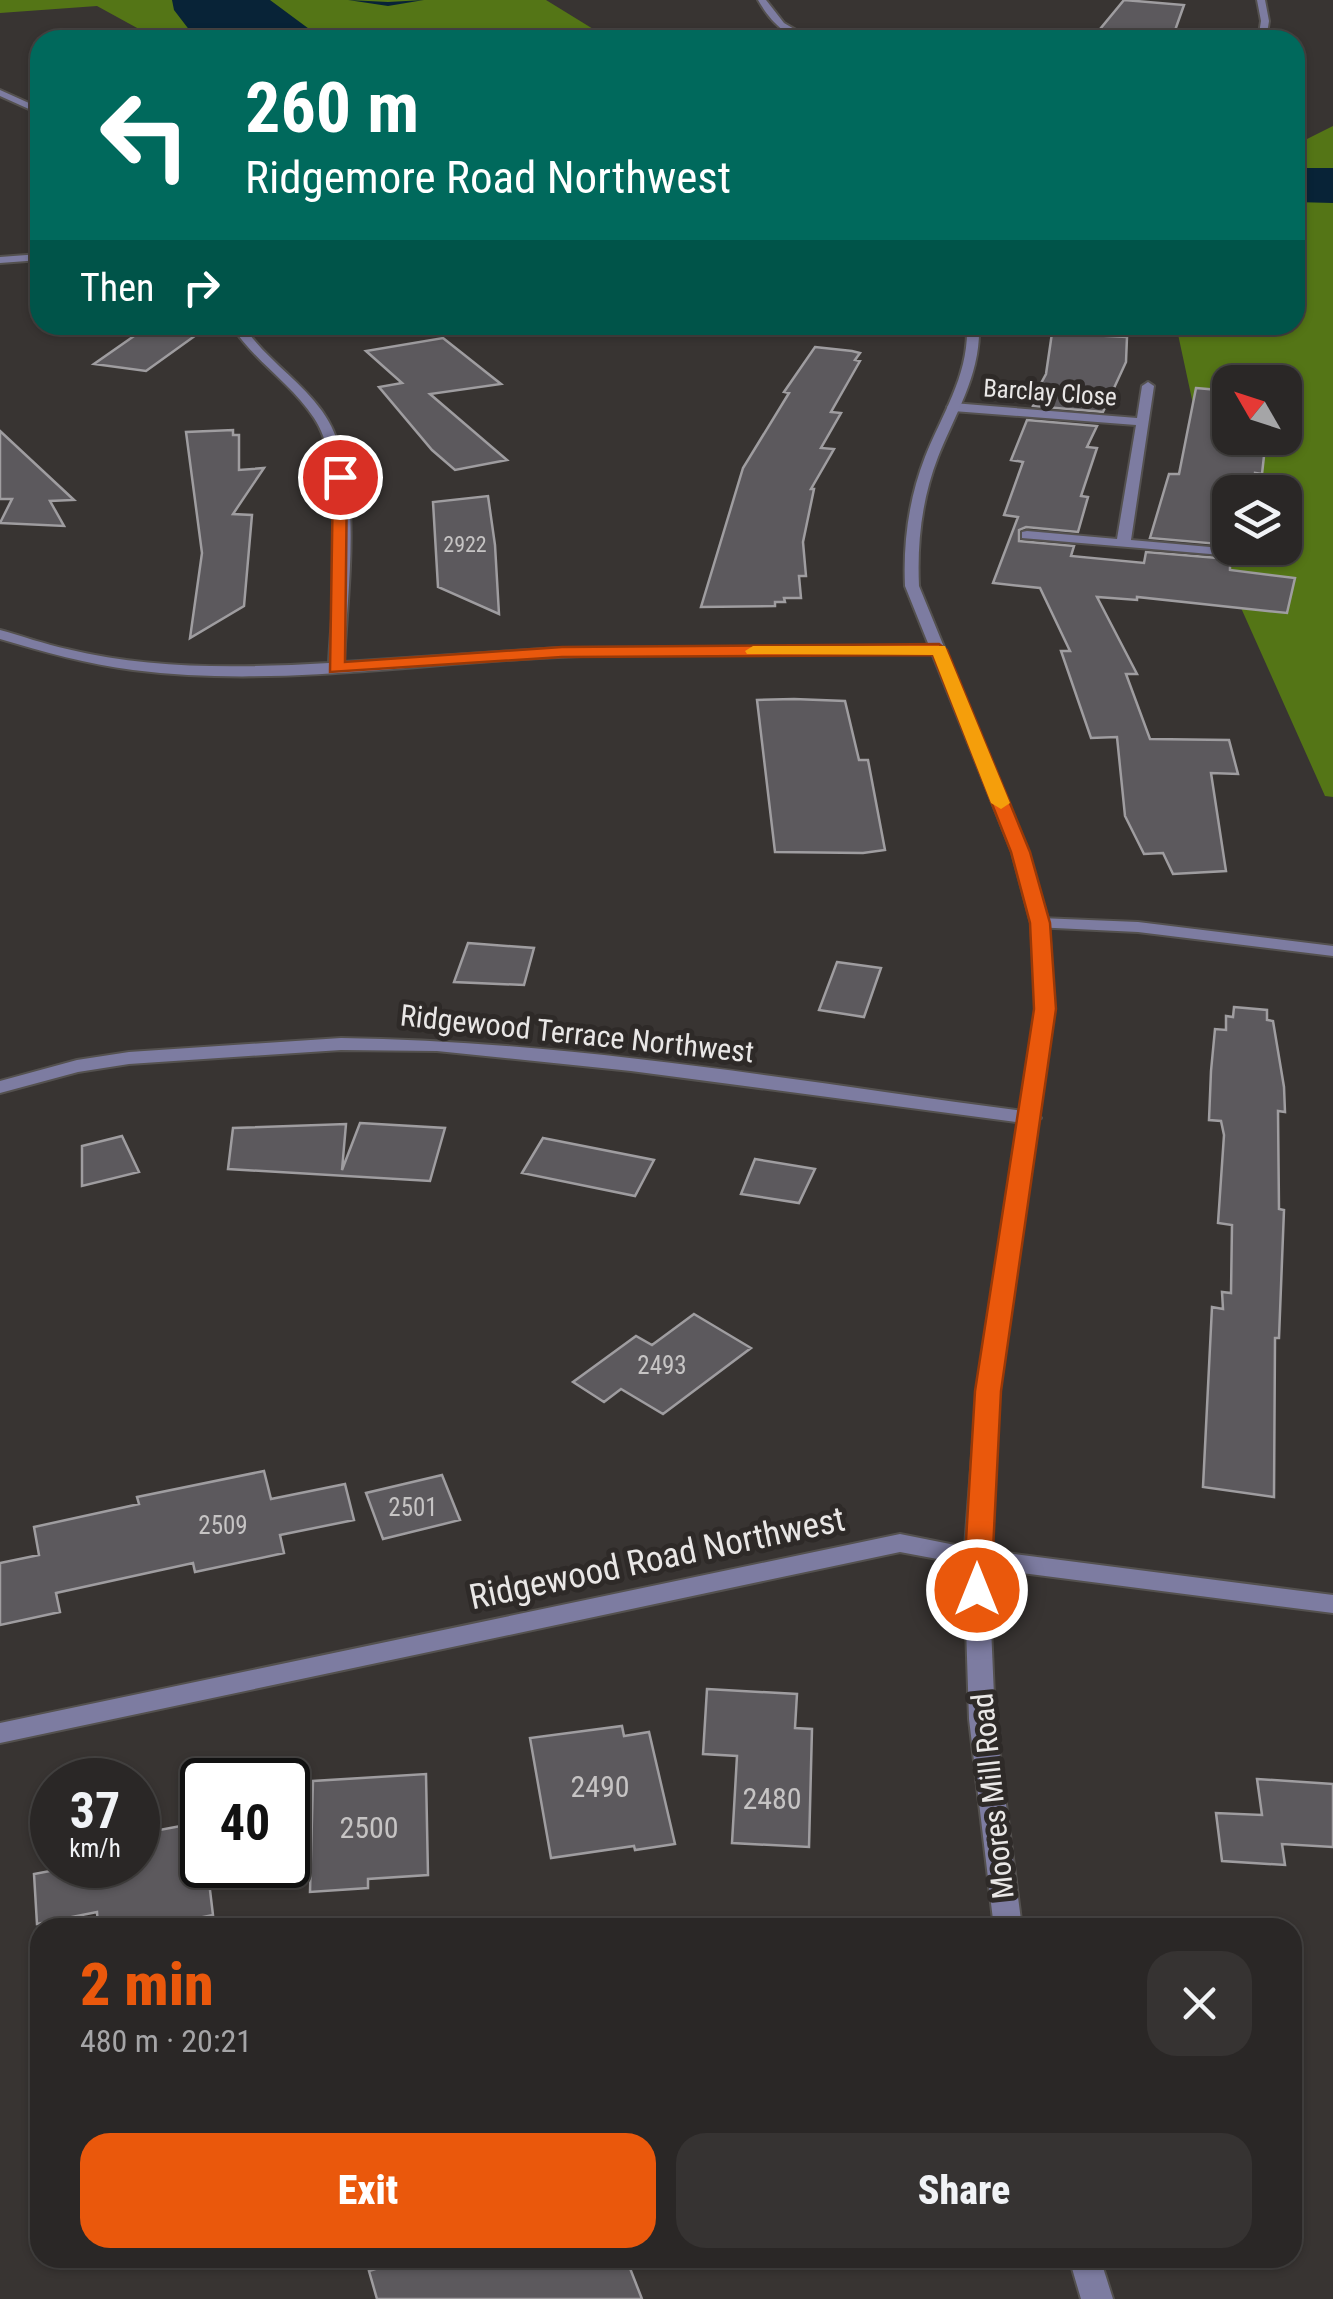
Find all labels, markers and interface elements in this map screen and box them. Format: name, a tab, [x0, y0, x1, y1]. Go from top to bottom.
text: 260 m	[245, 67, 419, 149]
icon: left	[80, 70, 210, 200]
text: Ridgemore Road Northwest	[245, 151, 731, 204]
icon: right	[174, 260, 229, 315]
text: Then	[80, 266, 154, 310]
north arrow	[1212, 365, 1302, 455]
map controls	[1212, 365, 1302, 565]
street label: Barclay Close	[982, 373, 1118, 412]
pin	[298, 435, 383, 520]
icon: arrive	[313, 450, 368, 505]
button: layers	[1212, 475, 1302, 565]
house number: 2922	[443, 532, 487, 557]
street label: Ridgewood Terrace Northwest	[398, 998, 756, 1069]
house number: 2493	[637, 1351, 687, 1380]
house number: 2501	[388, 1493, 438, 1522]
street label: Ridgewood Road Northwest	[466, 1499, 849, 1618]
house number: 2509	[198, 1511, 248, 1540]
position arrow	[925, 1538, 1029, 1642]
street label: Moores Mill Road	[964, 1691, 1021, 1901]
speed limit sign: 40	[180, 1758, 310, 1888]
house number: 2490	[570, 1769, 630, 1804]
house number: 2480	[742, 1781, 802, 1816]
text: 37	[70, 1782, 120, 1840]
house number: 2500	[339, 1810, 399, 1845]
text: km/h	[69, 1834, 121, 1863]
text: 2 min	[80, 1949, 214, 2020]
button: close	[1147, 1951, 1252, 2056]
text: 480 m · 20:21	[80, 2022, 252, 2060]
button: Exit	[80, 2133, 656, 2248]
button: Share	[676, 2133, 1252, 2248]

